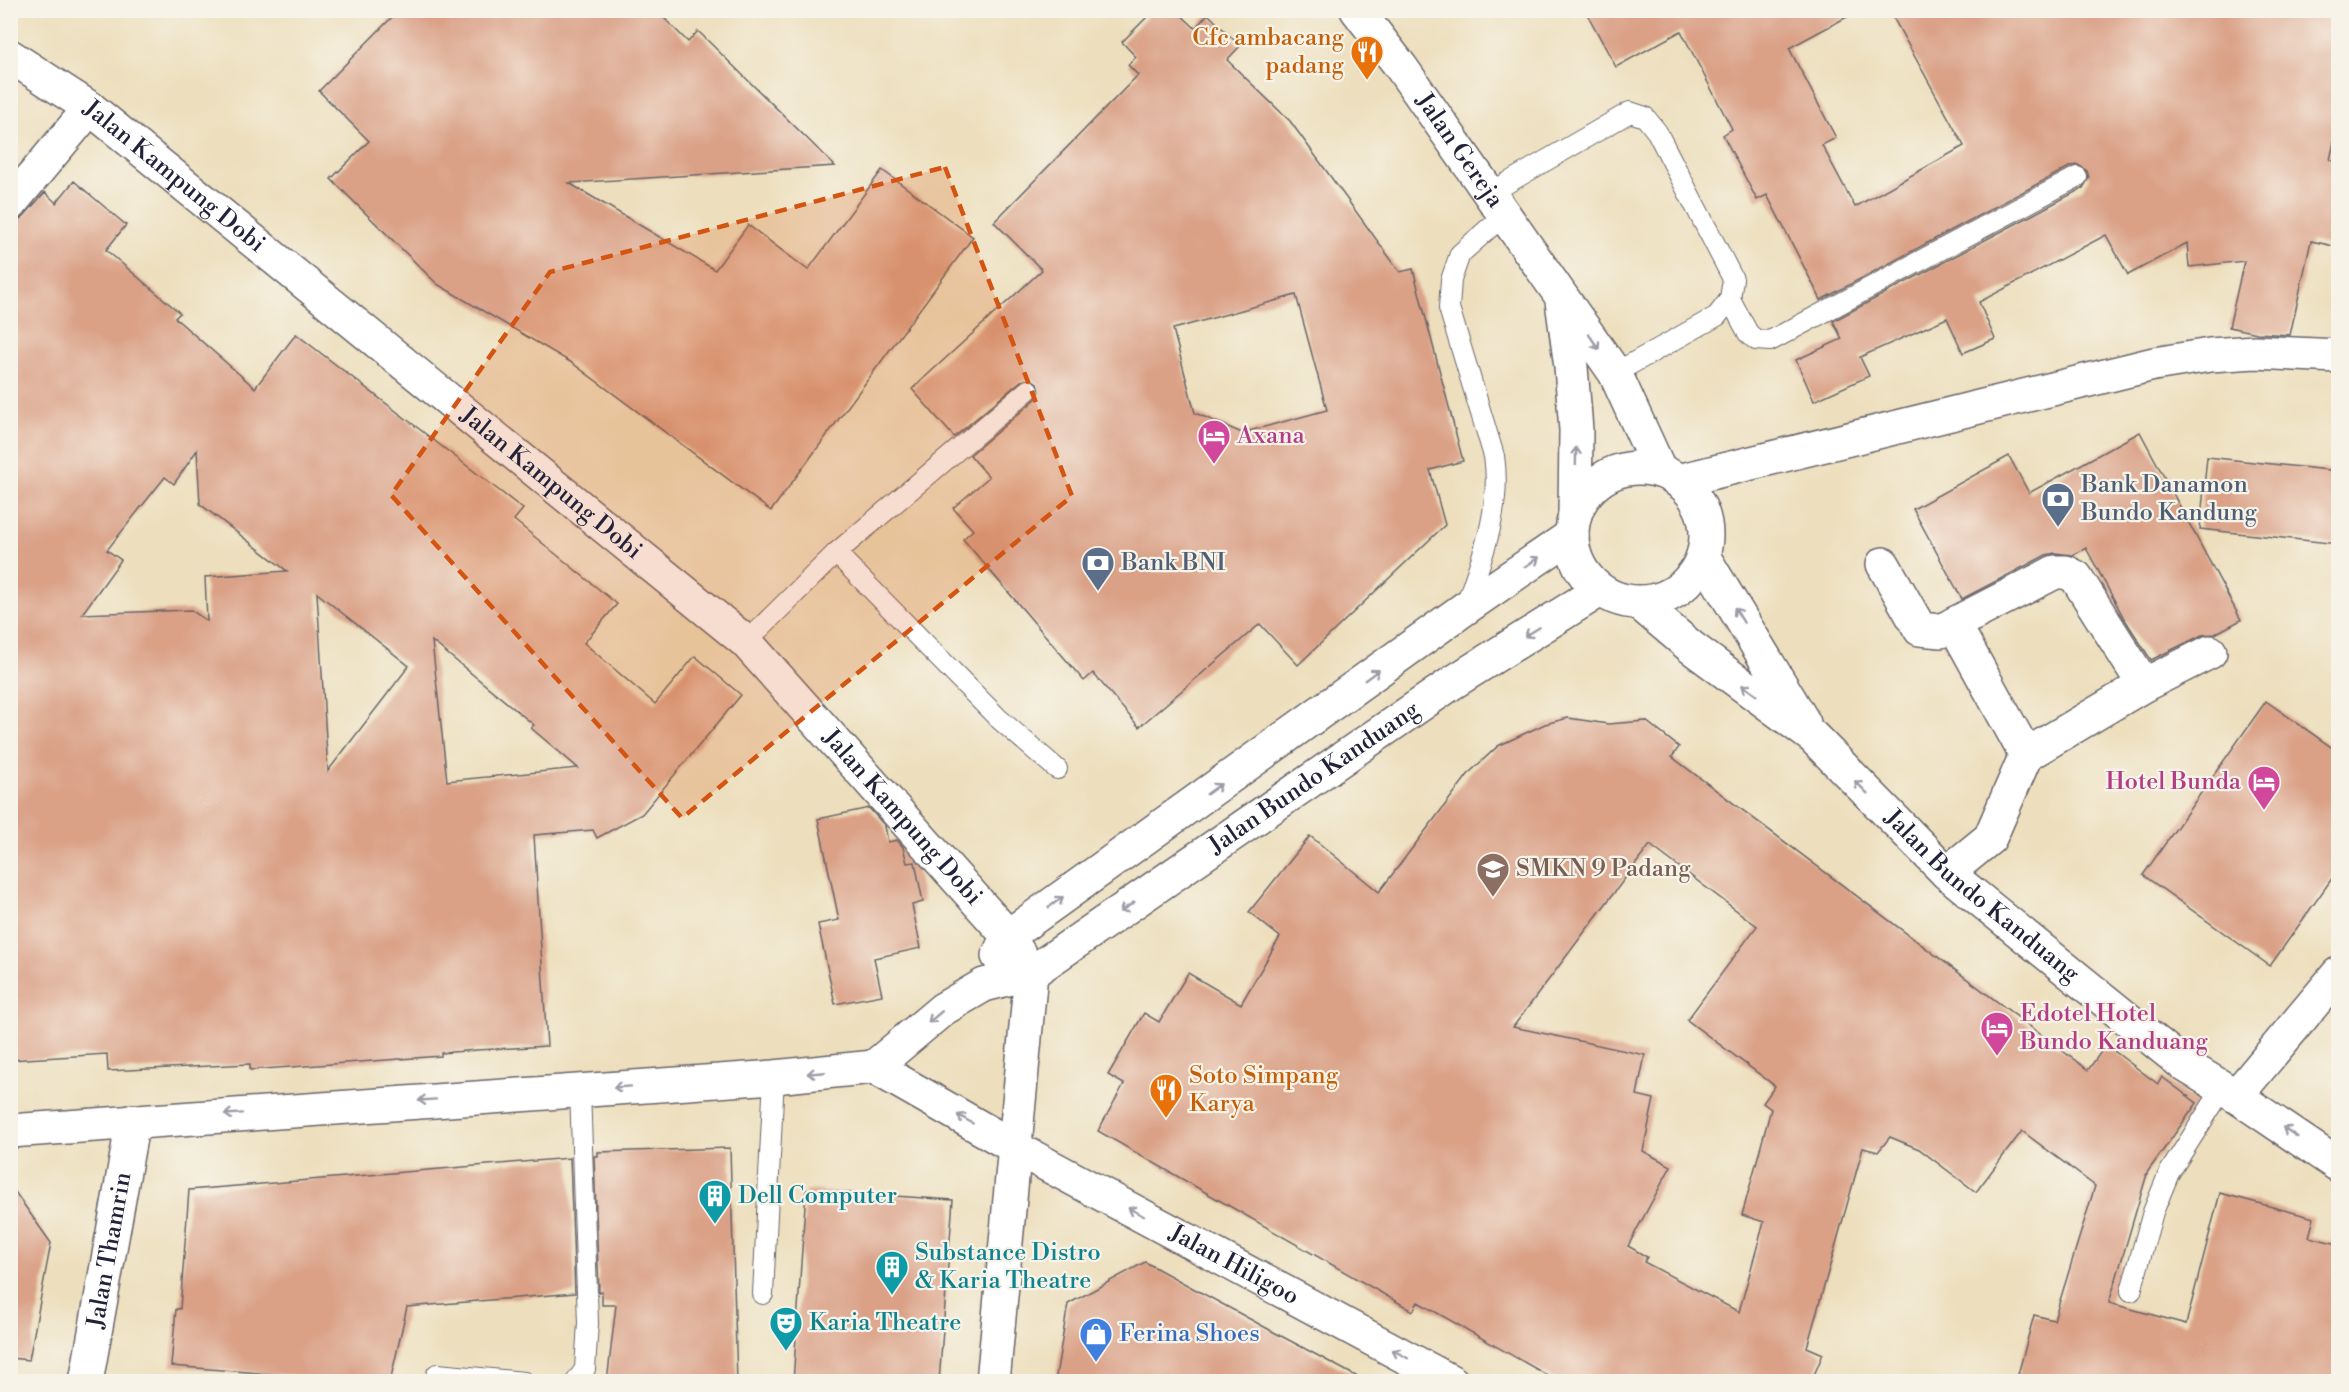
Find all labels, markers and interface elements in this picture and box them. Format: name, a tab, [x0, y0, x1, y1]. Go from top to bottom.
place label: Cfc ambacang padang	[1192, 23, 1345, 81]
restaurant icon: Cfc ambacang padang	[1349, 34, 1385, 81]
street label: Jalan Gereja	[1408, 87, 1510, 214]
street label: Jalan Kampung Dobi	[77, 93, 271, 259]
one-way arrow	[1588, 333, 1600, 349]
street label: Jalan Kampung Dobi	[453, 400, 648, 566]
hotel icon: Axana	[1196, 418, 1232, 465]
place label: Axana	[1236, 421, 1306, 451]
one-way arrow	[1570, 446, 1582, 466]
place label: Bank Danamon Bundo Kandung	[2080, 470, 2257, 528]
bank icon: Bank Danamon Bundo Kandung	[2040, 481, 2076, 528]
bank icon: Bank BNI	[1080, 545, 1116, 592]
place label: Bank BNI	[1120, 548, 1226, 578]
one-way arrow	[1523, 556, 1539, 568]
one-way arrow	[1733, 607, 1745, 624]
one-way arrow	[1524, 627, 1541, 639]
one-way arrow	[1364, 669, 1380, 681]
one-way arrow	[1741, 684, 1757, 696]
street label: Jalan Bundo Kanduang	[1202, 695, 1426, 861]
street label: Jalan Kampung Dobi	[815, 722, 988, 911]
hotel icon: Hotel Bunda	[2246, 764, 2282, 811]
place label: Hotel Bunda	[2105, 767, 2242, 797]
one-way arrow	[1854, 779, 1869, 794]
one-way arrow	[1206, 783, 1222, 795]
street label: Jalan Bundo Kanduang	[1877, 803, 2086, 989]
school or university icon: SMKN 9 Padang	[1475, 851, 1511, 898]
place label: SMKN 9 Padang	[1516, 854, 1691, 884]
one-way arrow	[1047, 896, 1063, 908]
one-way arrow	[1119, 900, 1136, 913]
place label: Edotel Hotel Bundo Kanduang	[2019, 999, 2209, 1057]
one-way arrow	[927, 1010, 943, 1023]
hotel icon: Edotel Hotel Bundo Kanduang	[1979, 1010, 2015, 1057]
place label: Soto Simpang Karya	[1189, 1061, 1339, 1119]
one-way arrow	[807, 1068, 827, 1079]
restaurant icon: Soto Simpang Karya	[1148, 1072, 1184, 1119]
one-way arrow	[612, 1081, 632, 1092]
one-way arrow	[418, 1095, 438, 1106]
one-way arrow	[223, 1109, 243, 1120]
one-way arrow	[957, 1113, 974, 1125]
one-way arrow	[2282, 1126, 2299, 1138]
street label: Jalan Thamrin	[81, 1170, 139, 1331]
building icon: Dell Computer	[697, 1178, 733, 1225]
place label: Dell Computer	[738, 1181, 897, 1211]
one-way arrow	[1127, 1206, 1145, 1217]
street label: Jalan Hiligoo	[1163, 1218, 1304, 1312]
place label: Substance Distro & Karia Theatre	[915, 1238, 1101, 1296]
building icon: Substance Distro & Karia Theatre	[874, 1249, 910, 1296]
theatre icon: Karia Theatre	[768, 1305, 804, 1352]
place label: Karia Theatre	[809, 1308, 961, 1338]
shop icon: Ferina Shoes	[1078, 1316, 1114, 1363]
place label: Ferina Shoes	[1119, 1319, 1260, 1349]
one-way arrow	[1392, 1348, 1409, 1360]

